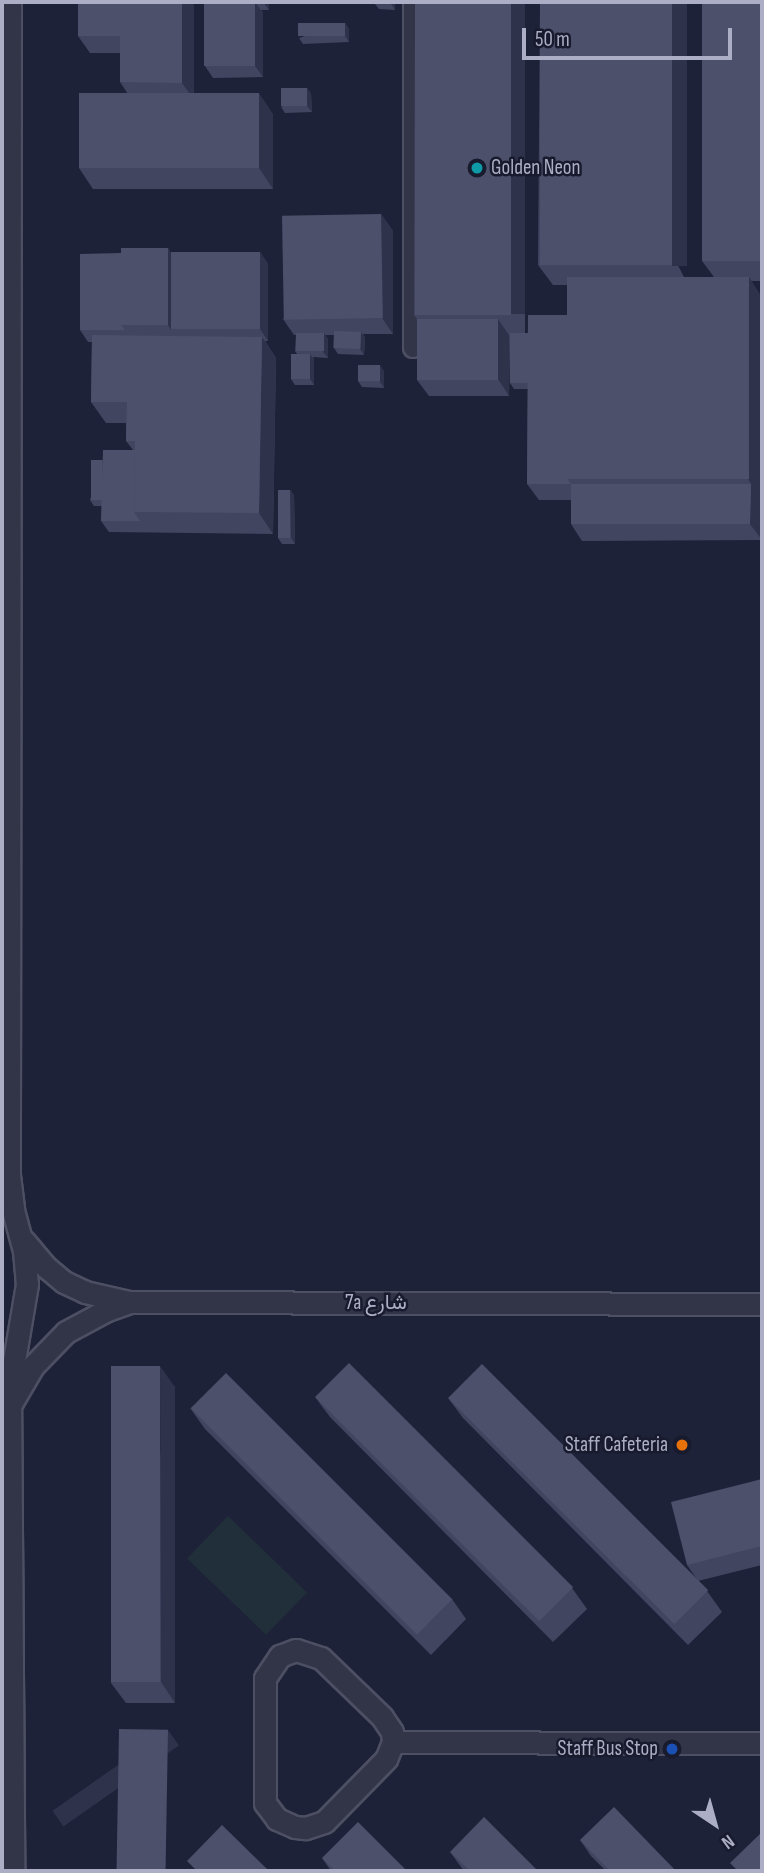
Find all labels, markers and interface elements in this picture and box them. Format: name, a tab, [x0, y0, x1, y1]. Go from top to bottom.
scale bar	[526, 14, 736, 58]
text: 50 m	[535, 27, 570, 52]
place label: Golden Neon	[491, 155, 581, 181]
marker: Golden Neon	[469, 160, 485, 176]
street label: 7a شارع	[345, 1290, 407, 1316]
place label: Staff Cafeteria	[565, 1432, 668, 1458]
marker: Staff Cafeteria	[674, 1437, 690, 1453]
place label: Staff Bus Stop	[558, 1736, 658, 1762]
marker: Staff Bus Stop	[664, 1741, 680, 1757]
north arrow	[680, 1789, 750, 1859]
text: N	[717, 1829, 739, 1854]

